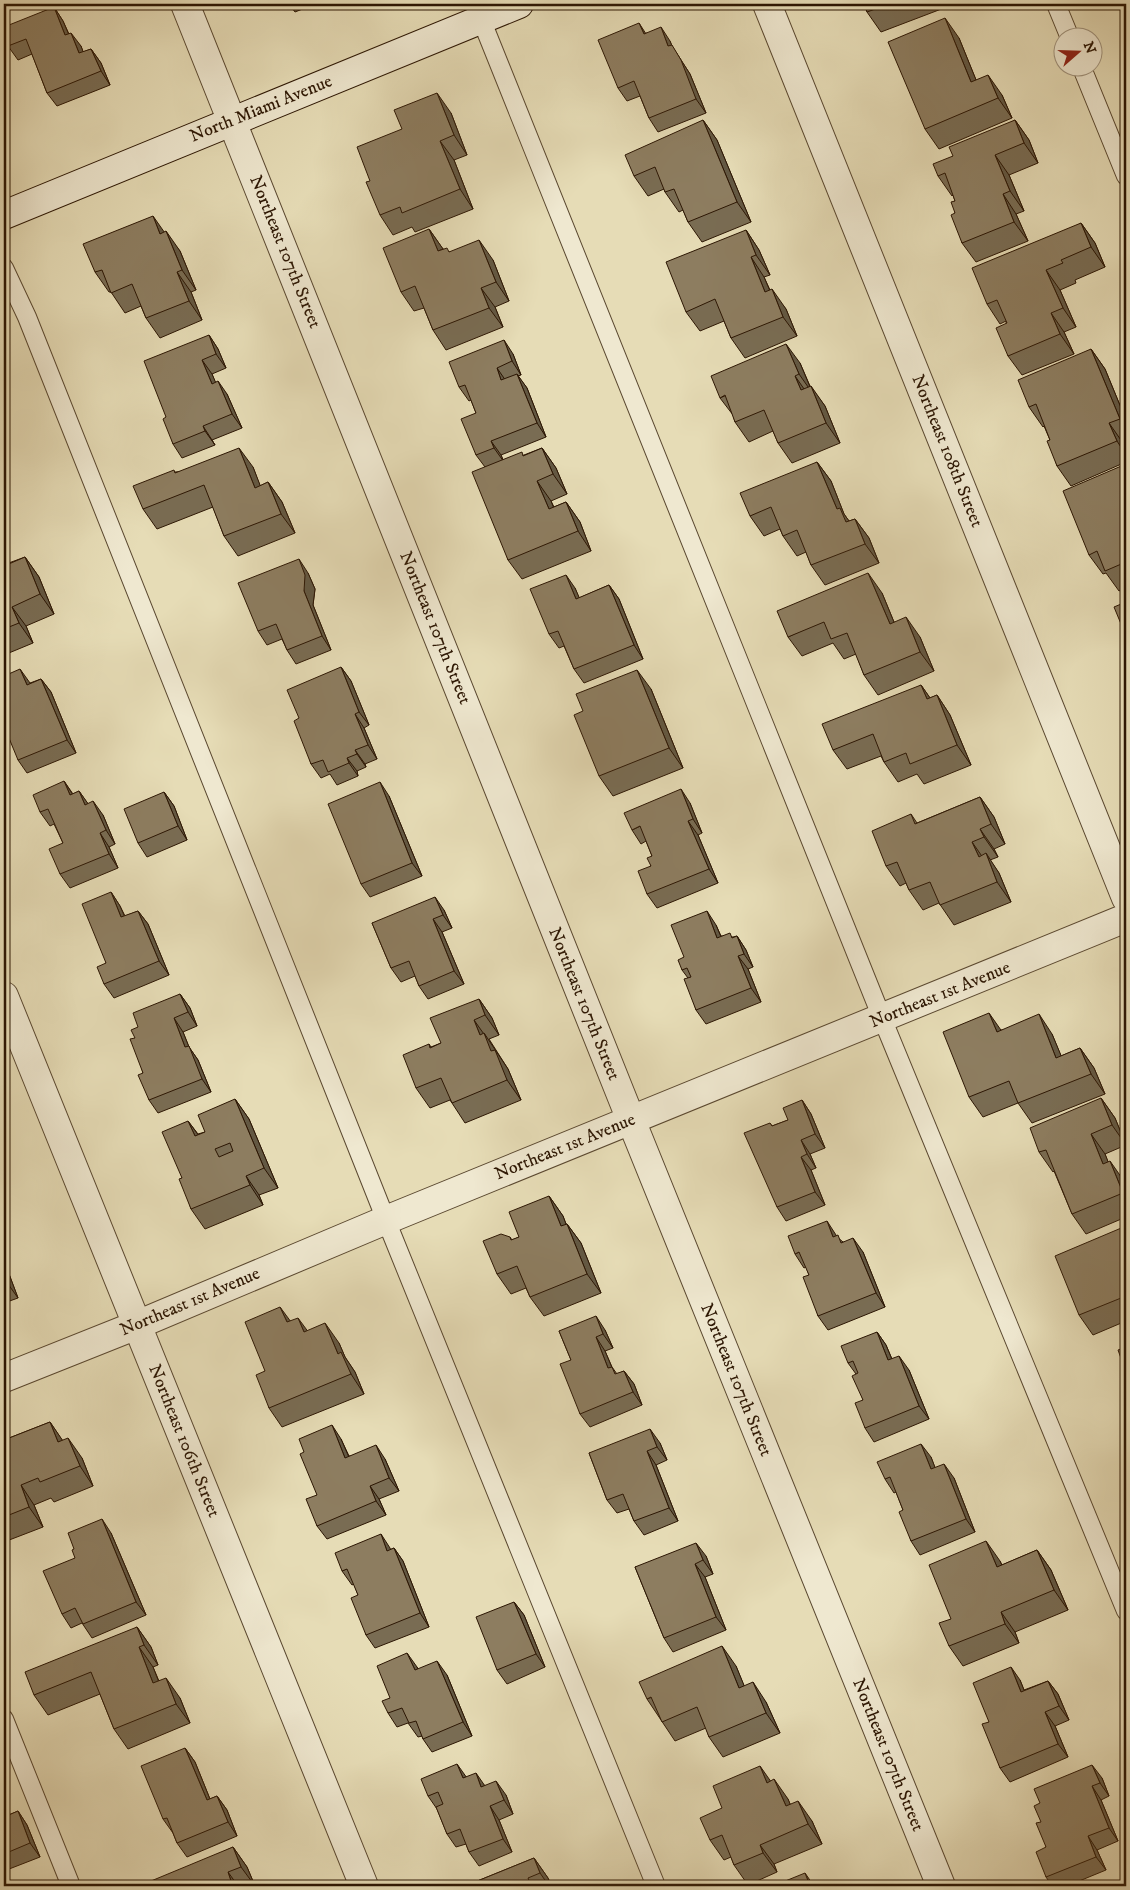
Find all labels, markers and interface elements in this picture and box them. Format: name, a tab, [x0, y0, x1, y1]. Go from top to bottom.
north arrow	[1052, 28, 1102, 78]
text: N	[1079, 39, 1100, 57]
street label: North Miami Avenue	[187, 70, 335, 148]
street label: Northeast 107th Street	[244, 172, 326, 332]
street label: Northeast 108th Street	[906, 372, 988, 531]
street label: Northeast 107th Street	[394, 548, 476, 708]
street label: Northeast 107th Street	[543, 924, 625, 1084]
street label: Northeast 1st Avenue	[866, 957, 1014, 1033]
street label: Northeast 1st Avenue	[491, 1109, 639, 1185]
street label: Northeast 1st Avenue	[117, 1263, 263, 1341]
street label: Northeast 107th Street	[695, 1300, 777, 1460]
street label: Northeast 106th Street	[143, 1361, 225, 1521]
street label: Northeast 107th Street	[847, 1675, 929, 1835]

